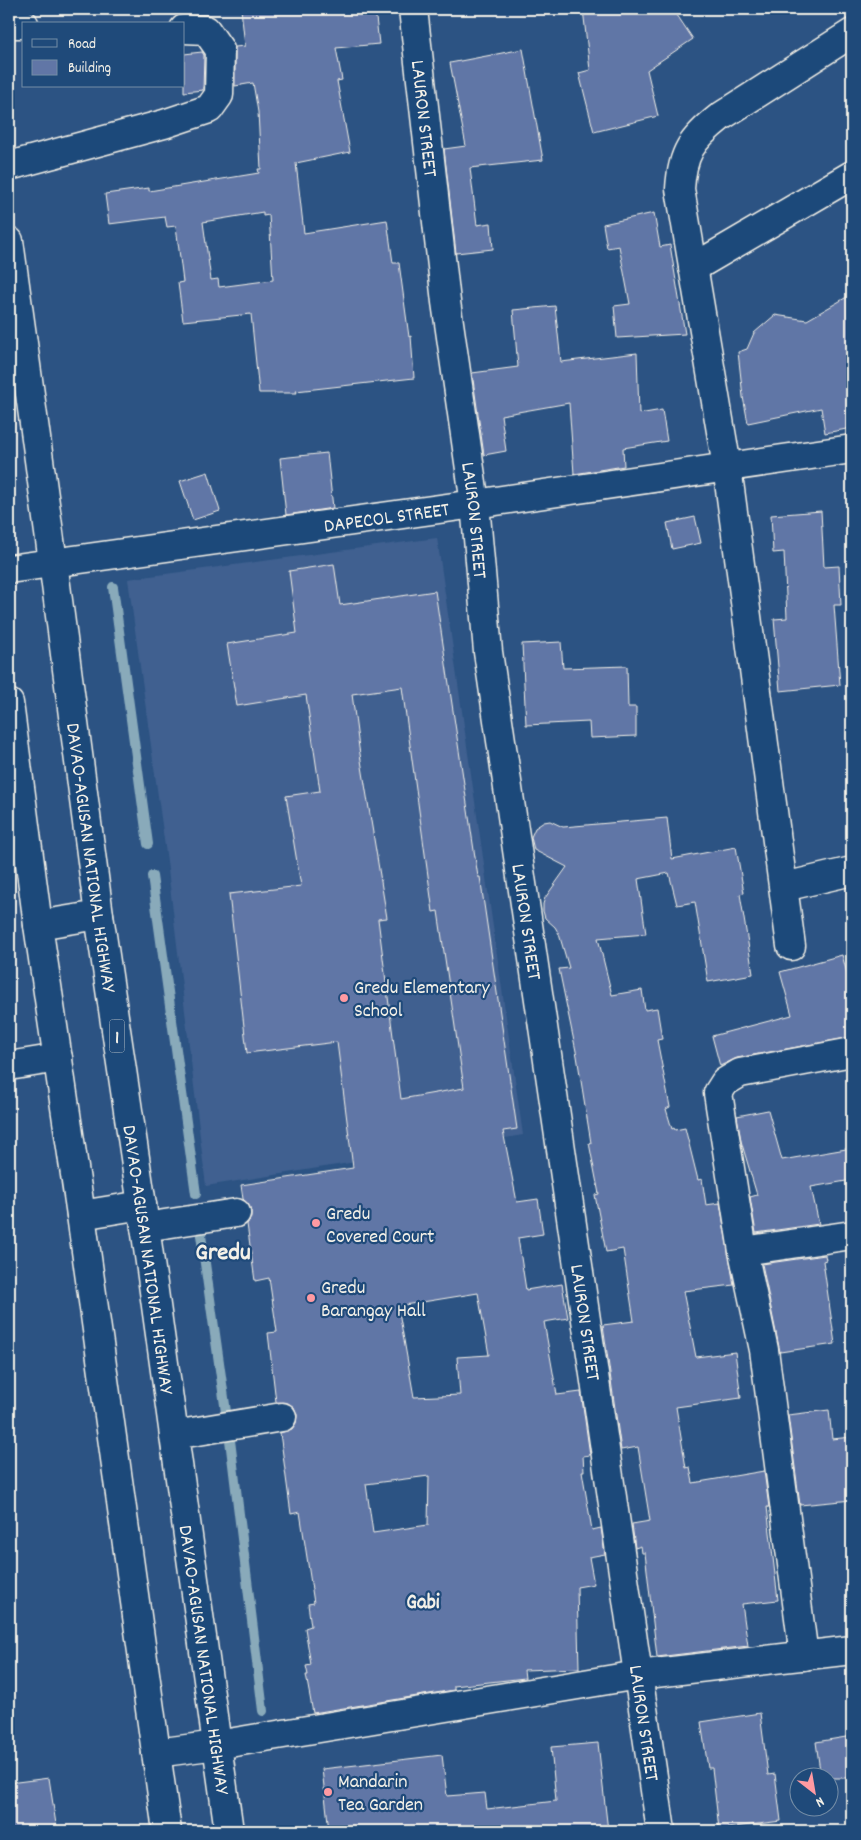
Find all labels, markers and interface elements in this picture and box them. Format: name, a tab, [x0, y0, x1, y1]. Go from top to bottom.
legend	[22, 22, 185, 88]
text: Road	[68, 34, 96, 56]
text: Building	[68, 58, 111, 80]
street label: LAURON STREET	[402, 59, 443, 178]
street label: LAURON STREET	[452, 460, 492, 580]
street label: DAPECOL STREET	[322, 497, 451, 542]
street label: DAVAO-AGUSAN NATIONAL HIGHWAY	[57, 721, 121, 995]
street label: LAURON STREET	[502, 862, 547, 982]
place label: Gredu Elementary School	[354, 975, 490, 1026]
marker: Gredu Elementary School	[338, 992, 350, 1004]
road number: 1	[110, 1019, 124, 1052]
street label: DAVAO-AGUSAN NATIONAL HIGHWAY	[113, 1123, 179, 1397]
place label: Gredu Covered Court	[326, 1201, 434, 1252]
marker: Gredu Covered Court	[310, 1217, 322, 1229]
district label: Gredu	[195, 1236, 251, 1272]
street label: LAURON STREET	[561, 1263, 606, 1383]
place label: Gredu Barangay Hall	[321, 1275, 426, 1326]
marker: Gredu Barangay Hall	[305, 1292, 317, 1304]
street label: DAVAO-AGUSAN NATIONAL HIGHWAY	[170, 1523, 235, 1797]
district label: Gabi	[406, 1589, 440, 1619]
street label: LAURON STREET	[620, 1663, 665, 1784]
north arrow	[788, 1768, 838, 1818]
place label: Mandarin Tea Garden	[338, 1769, 423, 1820]
marker: Mandarin Tea Garden	[322, 1786, 334, 1798]
text: N	[811, 1791, 828, 1812]

